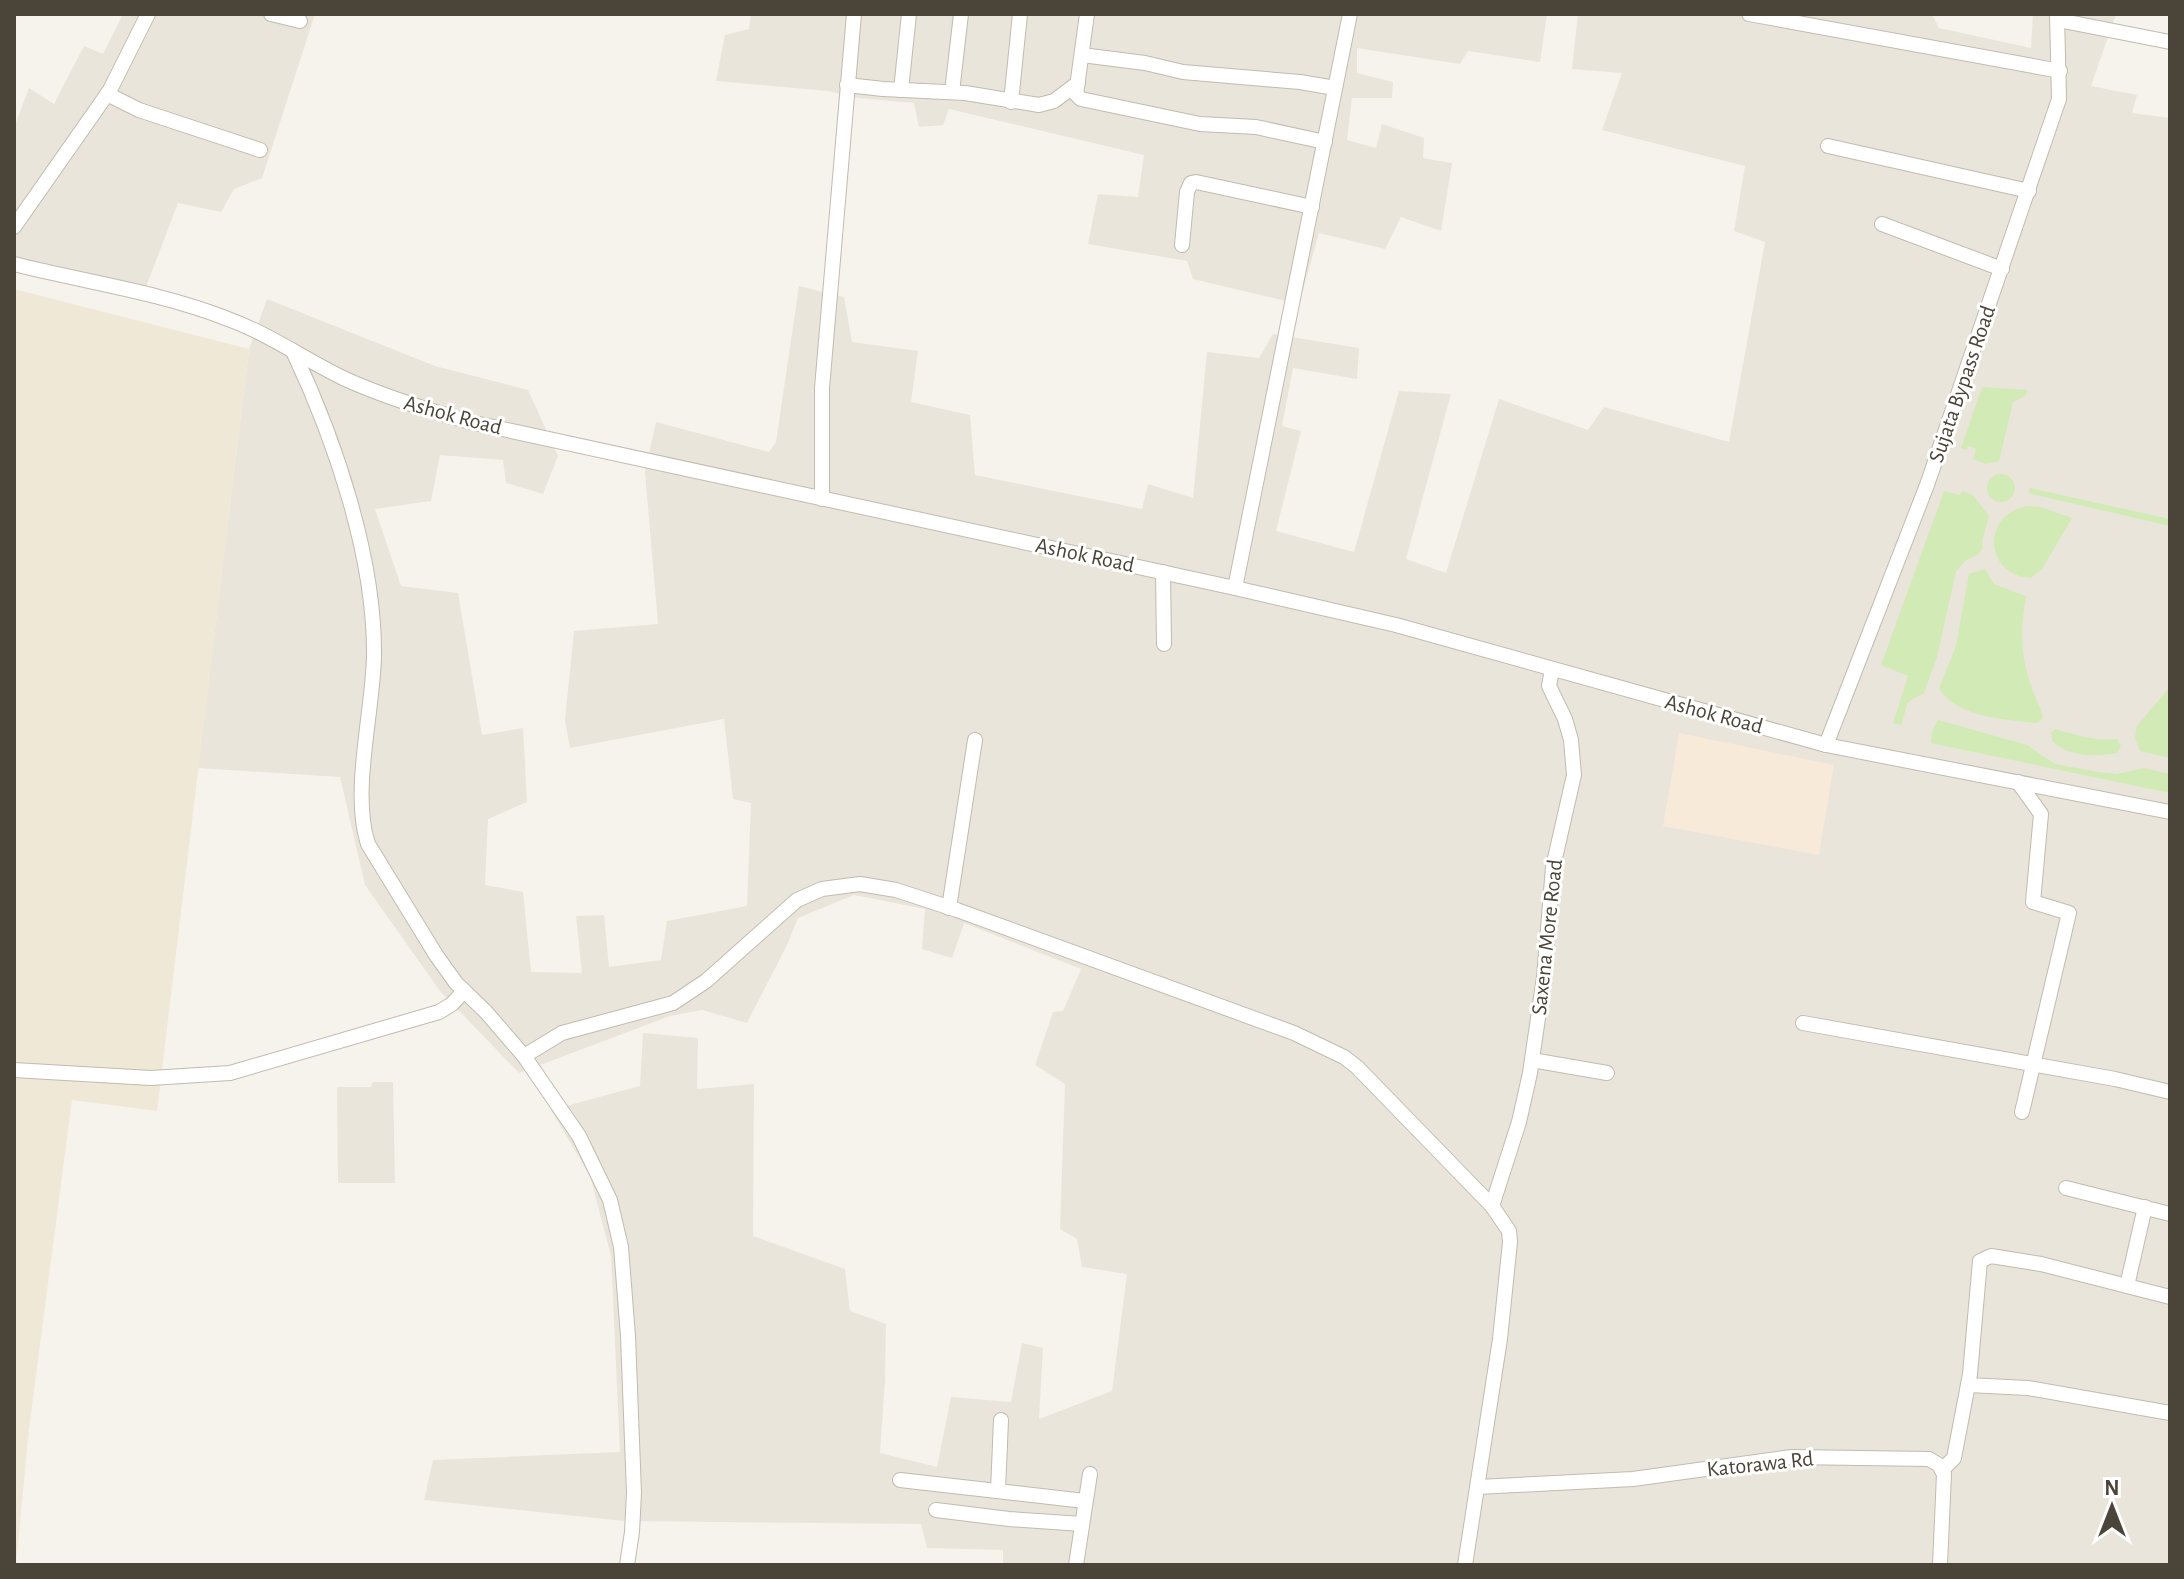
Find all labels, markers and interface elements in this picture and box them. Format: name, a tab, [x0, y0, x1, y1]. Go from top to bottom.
street label: Sujata Bypass Road	[1925, 303, 1999, 465]
street label: Ashok Road	[402, 391, 504, 439]
street label: Ashok Road	[1034, 534, 1136, 576]
street label: Ashok Road	[1663, 690, 1765, 738]
street label: Saxena More Road	[1528, 858, 1566, 1016]
street label: Katorawa Rd	[1706, 1447, 1814, 1481]
north arrow	[2072, 1467, 2152, 1547]
text: N	[2104, 1477, 2120, 1499]

